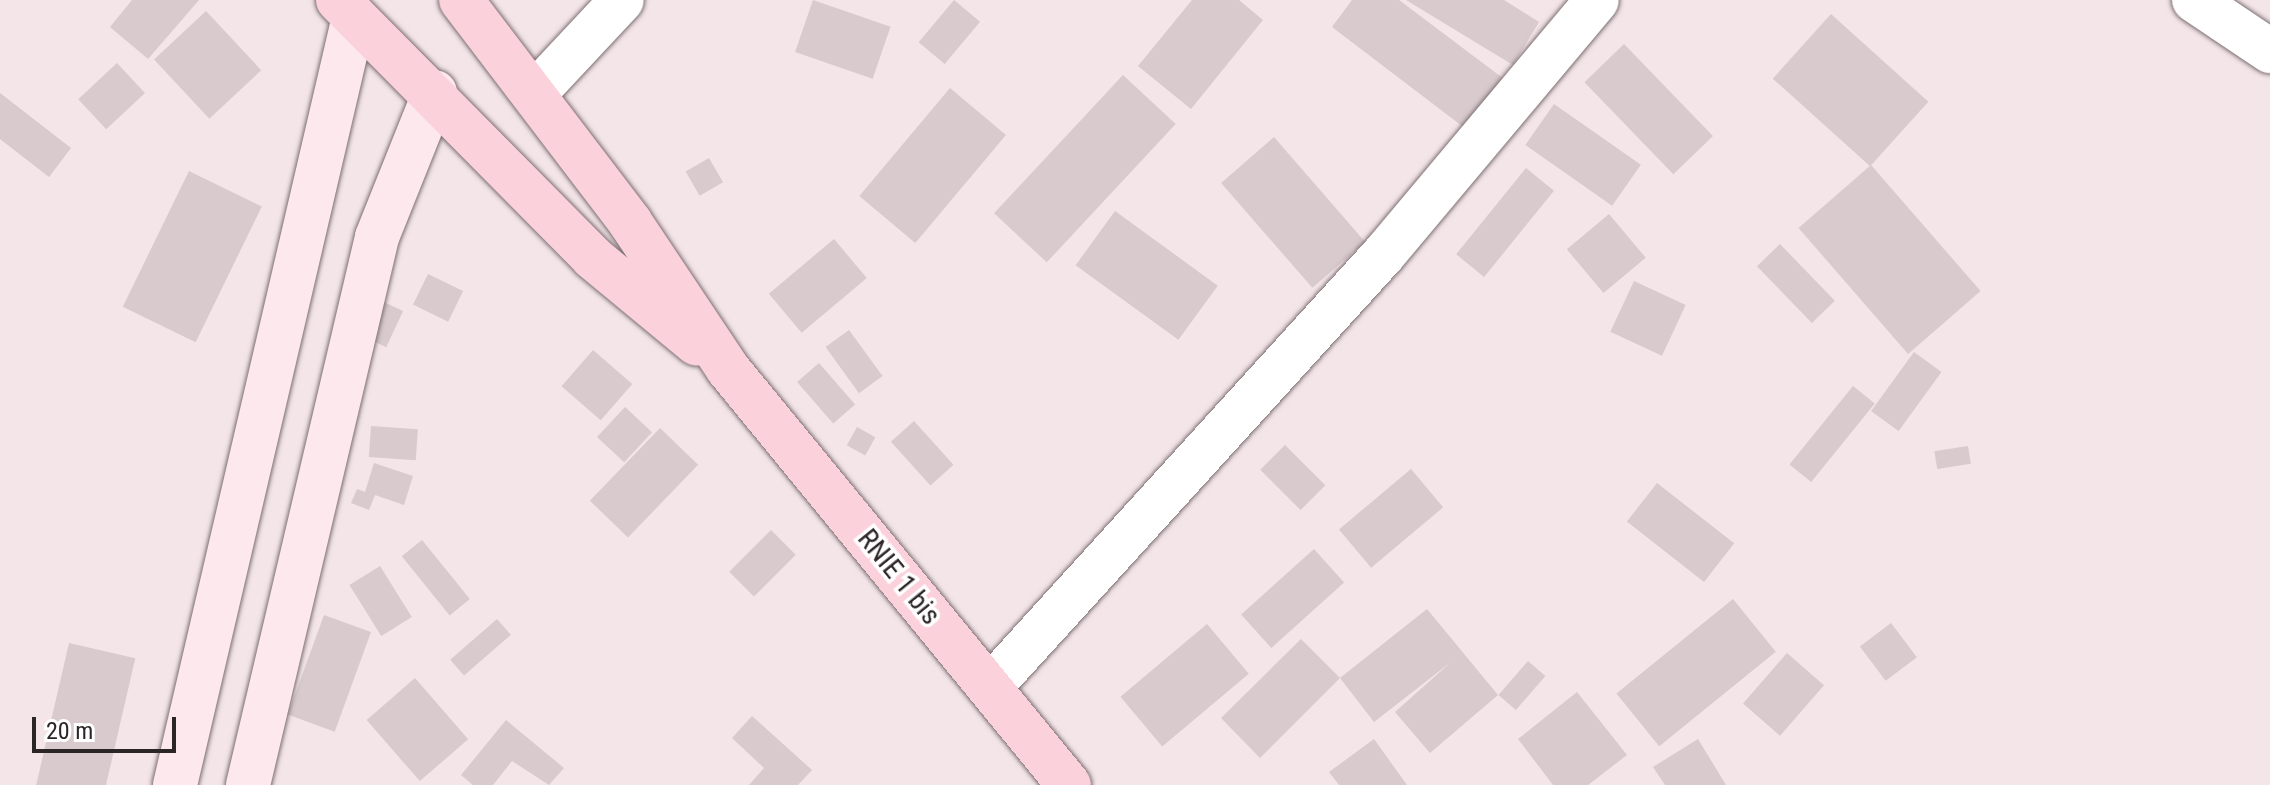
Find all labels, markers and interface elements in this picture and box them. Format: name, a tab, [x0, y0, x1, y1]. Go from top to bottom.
street label: RNIE 1 bis	[850, 523, 948, 631]
scale bar	[36, 701, 180, 751]
text: 20 m	[46, 717, 93, 745]

